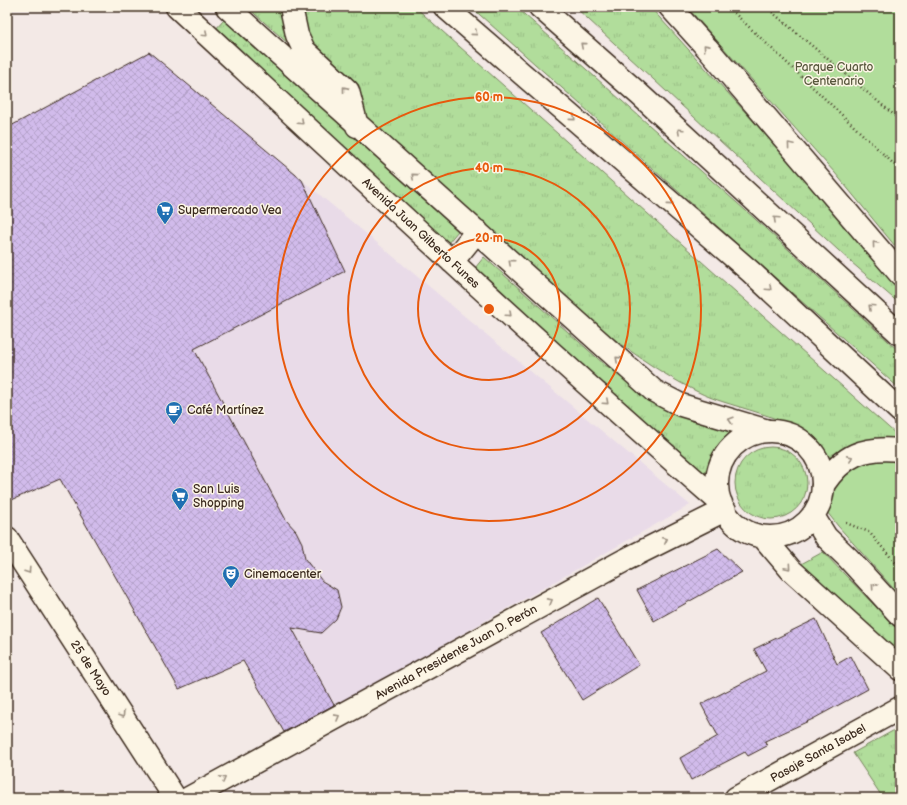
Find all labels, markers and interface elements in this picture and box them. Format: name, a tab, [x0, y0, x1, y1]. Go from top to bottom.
one-way arrow	[470, 28, 477, 35]
one-way arrow	[200, 29, 208, 36]
one-way arrow	[580, 42, 588, 49]
one-way arrow	[704, 44, 711, 51]
park label: Parque Cuarto Centenario	[795, 60, 873, 89]
one-way arrow	[342, 87, 349, 94]
text: 60 m	[475, 90, 503, 105]
one-way arrow	[568, 113, 576, 120]
one-way arrow	[296, 117, 303, 124]
one-way arrow	[677, 129, 685, 136]
one-way arrow	[788, 143, 795, 150]
text: 40 m	[475, 161, 503, 176]
one-way arrow	[411, 173, 419, 181]
street label: Avenida Juan Gilberto Funes	[359, 175, 483, 292]
one-way arrow	[666, 198, 674, 205]
supermarket icon: Supermercado Vea	[155, 200, 175, 225]
place label: Supermercado Vea	[178, 203, 282, 218]
one-way arrow	[773, 217, 780, 224]
text: 20 m	[475, 231, 503, 246]
one-way arrow	[872, 242, 879, 249]
one-way arrow	[509, 260, 516, 267]
one-way arrow	[764, 284, 772, 291]
centre of rings	[482, 302, 496, 316]
one-way arrow	[868, 304, 876, 312]
one-way arrow	[505, 310, 512, 317]
one-way arrow	[616, 356, 623, 363]
one-way arrow	[601, 397, 608, 404]
cafe icon: Café Martínez	[164, 400, 184, 425]
place label: Café Martínez	[187, 403, 264, 418]
one-way arrow	[727, 416, 734, 425]
one-way arrow	[846, 455, 853, 463]
place label: San Luis Shopping	[193, 482, 244, 511]
supermarket icon: San Luis Shopping	[170, 486, 190, 511]
one-way arrow	[660, 537, 668, 545]
one-way arrow	[784, 562, 791, 570]
theatre icon: Cinemacenter	[221, 564, 241, 589]
one-way arrow	[23, 567, 31, 574]
place label: Cinemacenter	[244, 567, 322, 582]
one-way arrow	[871, 583, 879, 591]
one-way arrow	[546, 598, 553, 605]
street label: Avenida Presidente Juan D. Perón	[373, 601, 540, 703]
street label: 25 de Mayo	[67, 638, 114, 699]
one-way arrow	[117, 711, 125, 718]
one-way arrow	[333, 714, 341, 722]
street label: Pasaje Santa Isabel	[768, 721, 869, 786]
one-way arrow	[219, 777, 226, 784]

